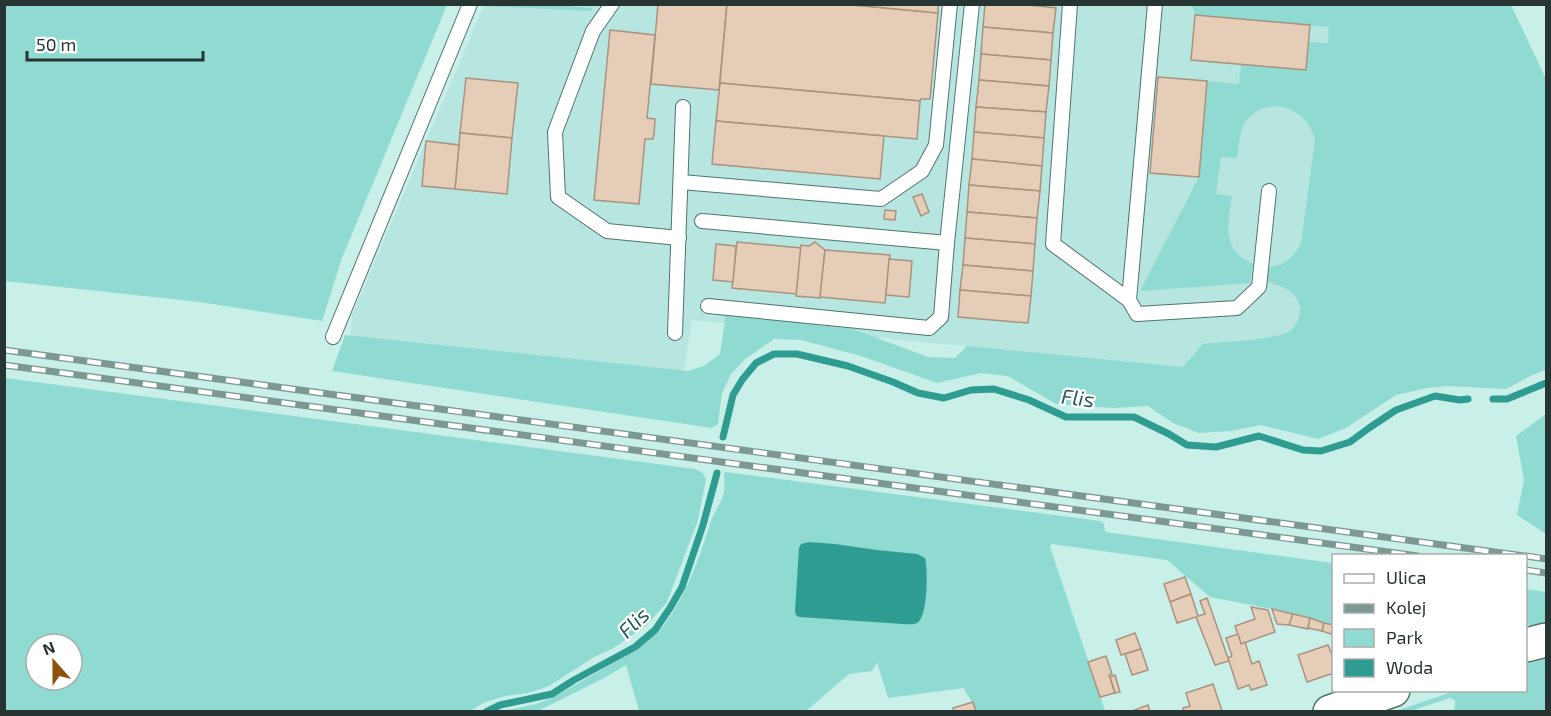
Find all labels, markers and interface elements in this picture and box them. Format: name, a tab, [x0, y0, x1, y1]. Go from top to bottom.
scale bar	[27, 24, 202, 62]
text: 50 m	[36, 33, 76, 55]
water label: Flis	[1060, 383, 1096, 411]
legend	[1332, 554, 1527, 692]
text: Ulica	[1386, 566, 1426, 588]
text: Kolej	[1386, 596, 1426, 618]
water label: Flis	[612, 601, 654, 643]
text: Park	[1386, 626, 1423, 648]
north arrow	[24, 632, 84, 692]
text: N	[40, 637, 57, 658]
text: Woda	[1386, 656, 1433, 678]

